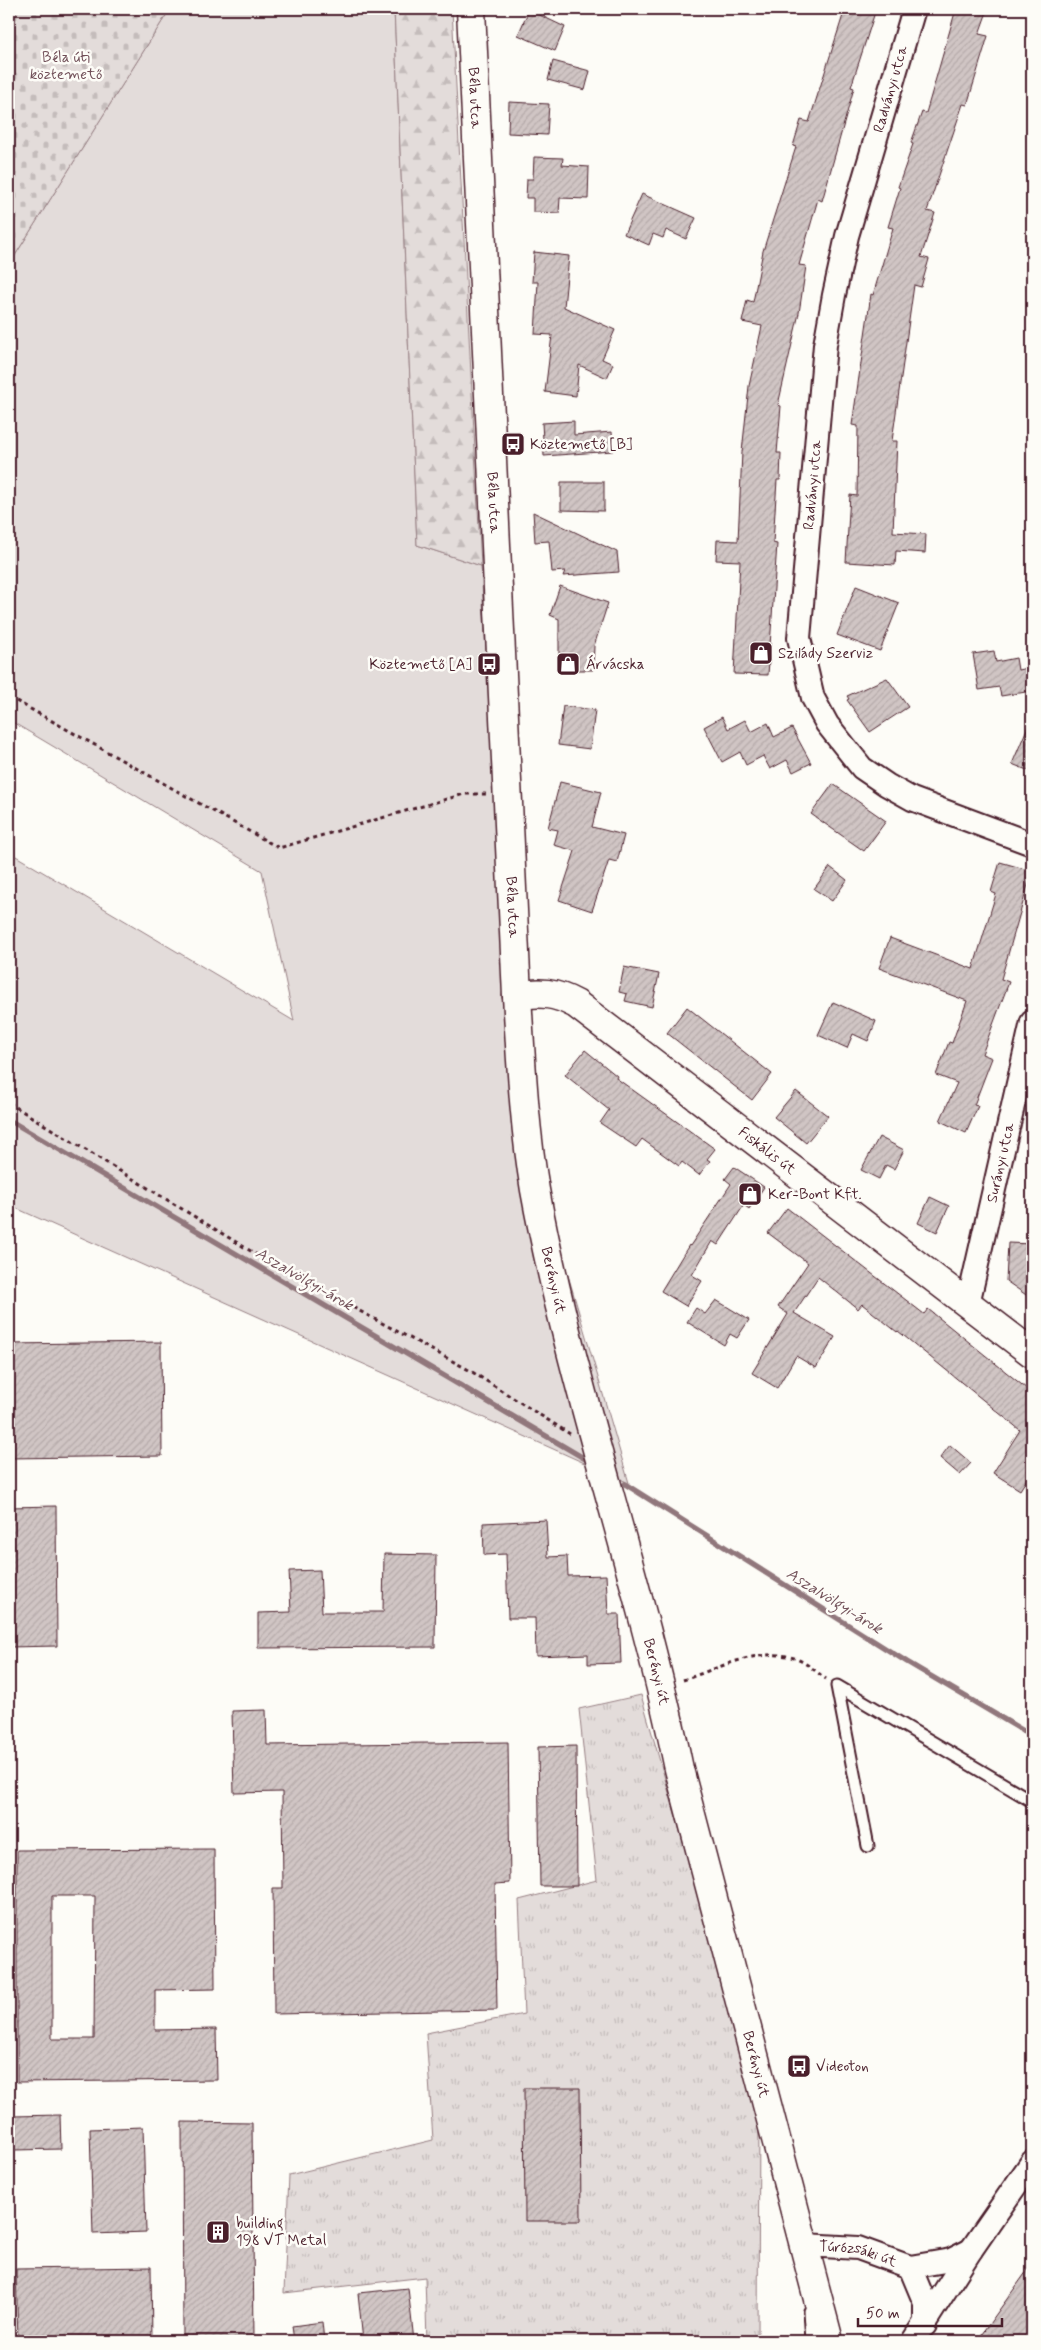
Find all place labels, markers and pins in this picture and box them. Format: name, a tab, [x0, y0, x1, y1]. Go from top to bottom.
bus stop icon: Köztemető [B]	[500, 431, 526, 457]
place label: Köztemető [B]	[530, 435, 633, 455]
shop icon: Szilády Szerviz	[748, 640, 774, 666]
place label: Szilády Szerviz	[778, 644, 873, 664]
bus stop icon: Köztemető [A]	[476, 651, 502, 677]
shop icon: Árvácska	[555, 651, 581, 677]
place label: Árvácska	[586, 654, 645, 675]
place label: Köztemető [A]	[369, 655, 473, 675]
shop icon: Ker-Bont Kft.	[737, 1181, 763, 1207]
place label: Ker-Bont Kft.	[768, 1185, 862, 1205]
bus stop icon: Videoton	[786, 2053, 812, 2079]
place label: Videoton	[816, 2057, 869, 2077]
place label: building 198 VT Metal	[236, 2214, 327, 2251]
building icon: building 198 VT Metal	[205, 2219, 231, 2245]

